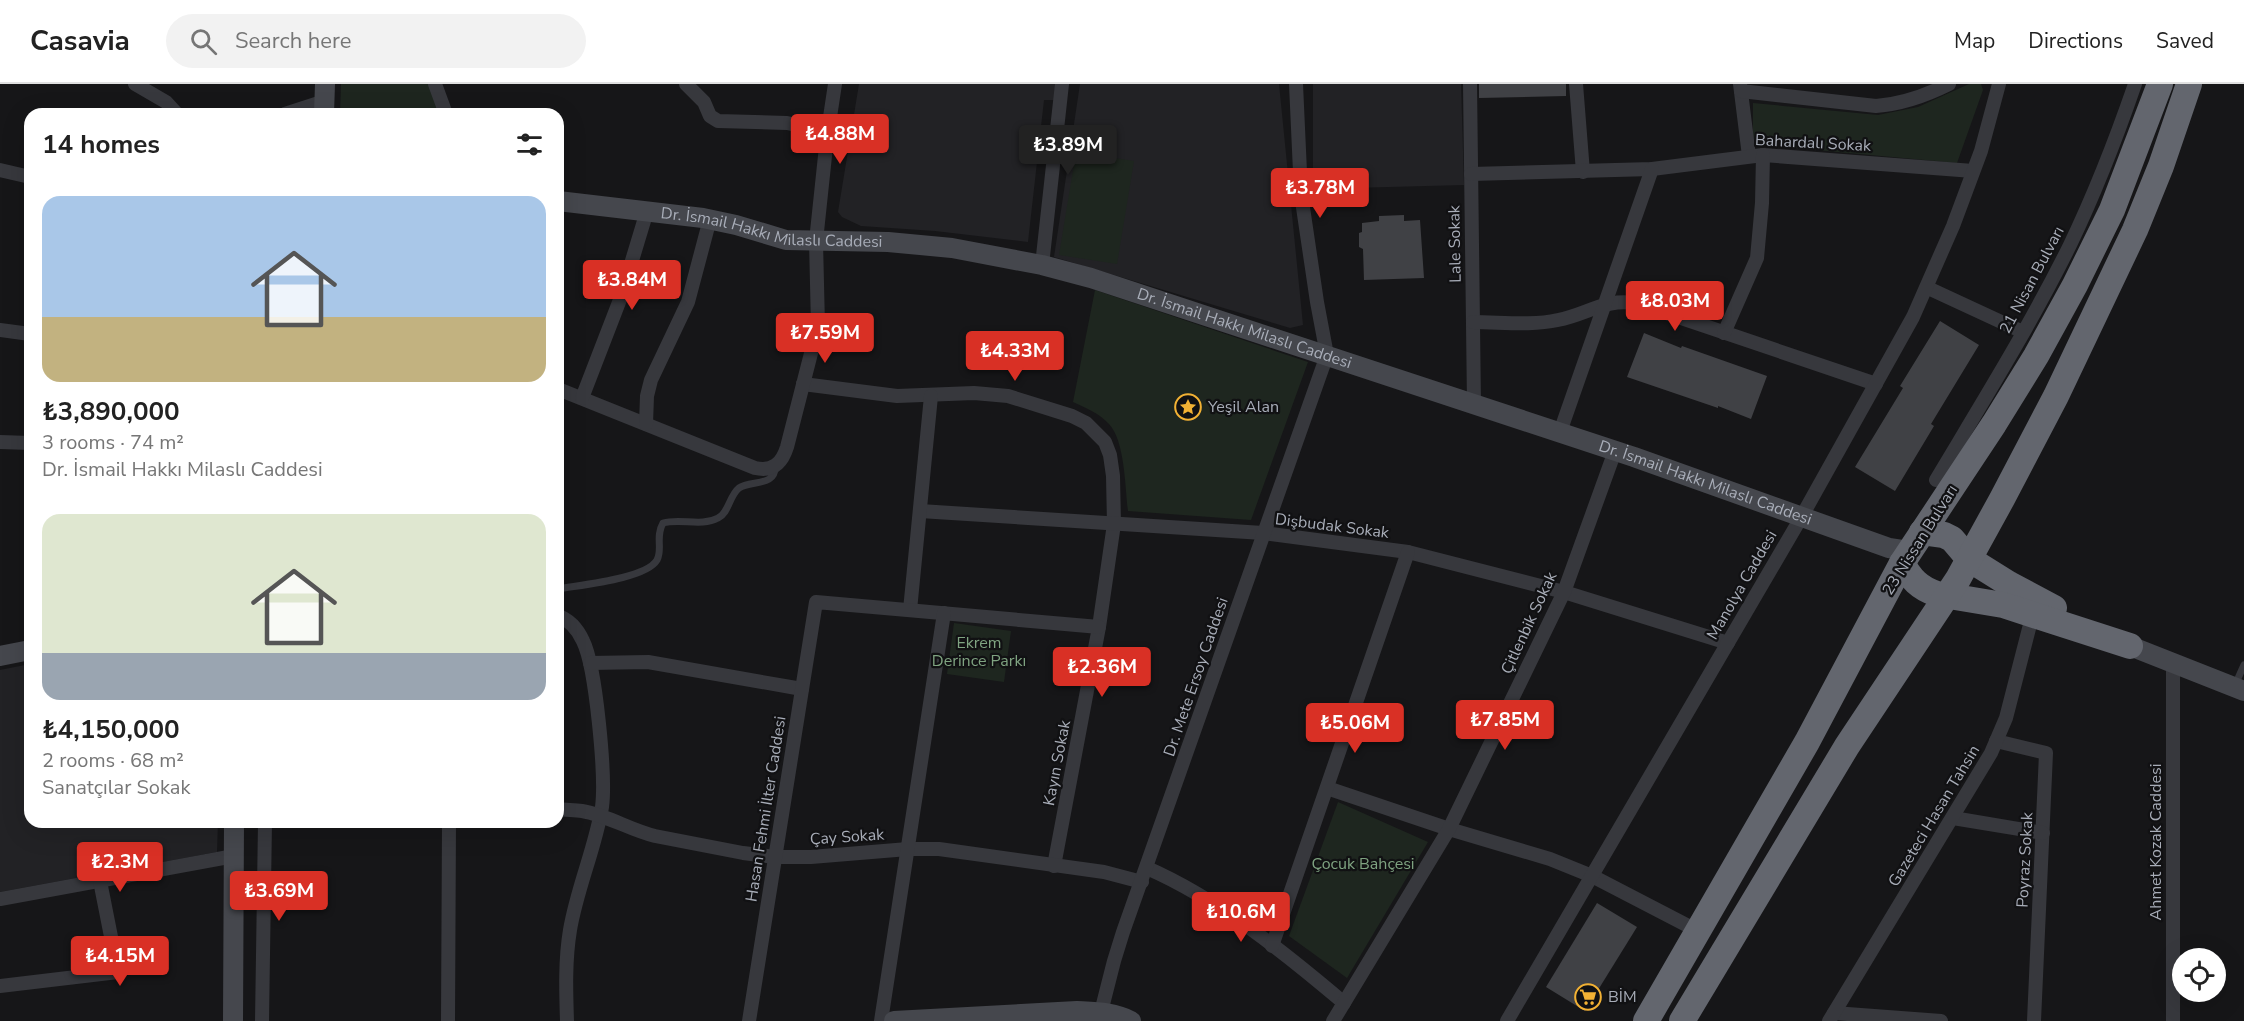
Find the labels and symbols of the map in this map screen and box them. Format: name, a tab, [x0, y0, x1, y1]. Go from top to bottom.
pin: ₺4.88M	[791, 114, 889, 165]
pin: ₺3.89M	[1019, 125, 1117, 176]
street label: Bahardalı Sokak	[1755, 129, 1872, 157]
pin: ₺3.78M	[1271, 168, 1369, 219]
street label: Dr. İsmail Hakkı Milaslı Caddesi	[660, 202, 883, 253]
street label: Lale Sokak	[1443, 204, 1467, 283]
street label: 21 Nisan Bulvarı	[1994, 222, 2070, 338]
pin: ₺3.84M	[583, 260, 681, 311]
pin: ₺8.03M	[1626, 281, 1724, 332]
street label: Dr. İsmail Hakkı Milaslı Caddesi	[1134, 283, 1355, 374]
pin: ₺7.59M	[776, 313, 874, 364]
pin: ₺4.33M	[966, 331, 1064, 382]
place icon: Yeşil Alan	[1173, 392, 1203, 422]
place label: Yeşil Alan	[1207, 396, 1279, 418]
street label: Dr. İsmail Hakkı Milaslı Caddesi	[1596, 435, 1815, 531]
street label: 23 Nissan Bulvarı	[1877, 481, 1963, 599]
street label: Dişbudak Sokak	[1274, 508, 1391, 544]
street label: Manolya Caddesi	[1702, 526, 1782, 644]
street label: Çitlenbik Sokak	[1496, 567, 1563, 678]
street label: Dr. Mete Ersoy Caddesi	[1158, 595, 1234, 759]
park label: Ekrem Derince Parkı	[932, 632, 1026, 672]
pin: ₺2.36M	[1053, 647, 1151, 698]
pin: ₺7.85M	[1456, 700, 1554, 751]
pin: ₺5.06M	[1306, 703, 1404, 754]
street label: Hasan Fehmi İlter Caddesi	[740, 715, 792, 903]
street label: Kayın Sokak	[1038, 717, 1076, 808]
street label: Gazeteci Hasan Tahsin	[1883, 741, 1985, 891]
street label: Ahmet Kozak Caddesi	[2145, 764, 2167, 920]
street label: Poyraz Sokak	[2012, 811, 2039, 908]
street label: Çay Sokak	[809, 823, 886, 851]
pin: ₺2.3M	[78, 842, 162, 893]
park label: Çocuk Bahçesi	[1311, 853, 1415, 875]
pin: ₺3.69M	[230, 871, 328, 922]
pin: ₺10.6M	[1192, 892, 1290, 943]
pin: ₺4.15M	[71, 936, 169, 987]
supermarket icon: BİM	[1573, 982, 1603, 1012]
place label: BİM	[1608, 986, 1637, 1008]

